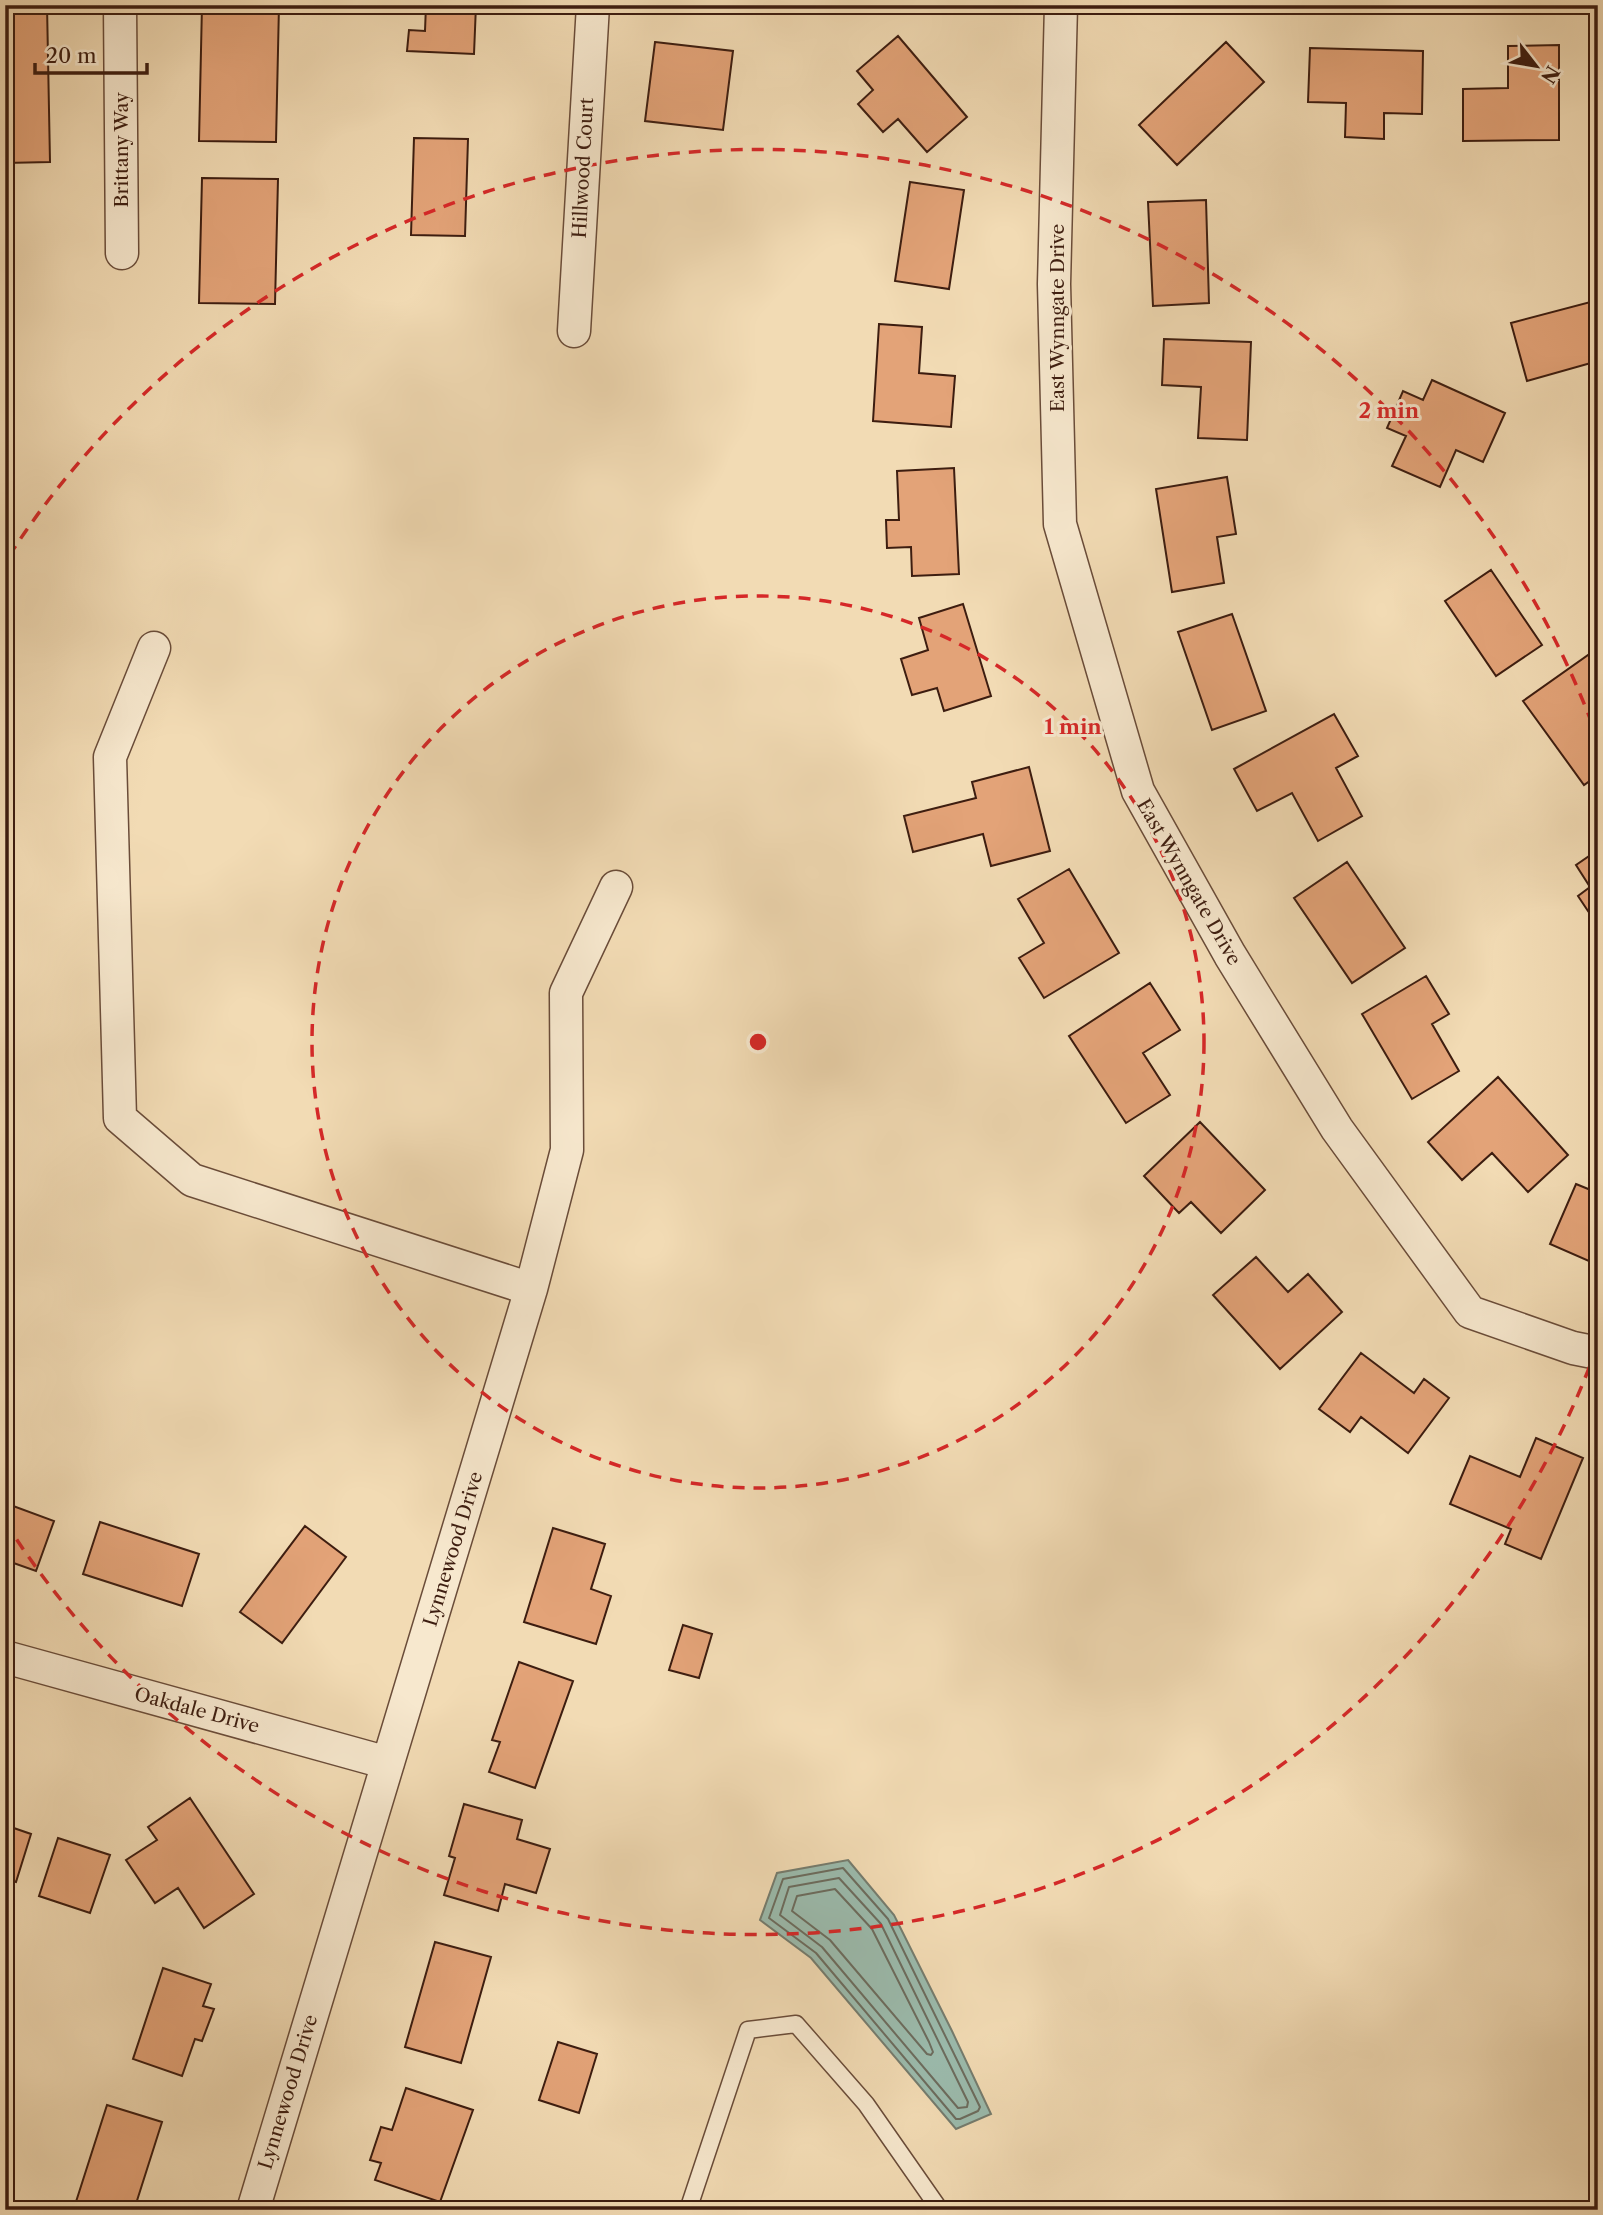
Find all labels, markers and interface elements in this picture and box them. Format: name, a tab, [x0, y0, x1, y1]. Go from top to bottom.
scale bar	[35, 32, 147, 76]
north arrow	[1502, 32, 1572, 102]
text: 20 m	[46, 43, 97, 68]
text: N	[1536, 61, 1564, 87]
street label: Brittany Way	[110, 92, 133, 208]
street label: Hillwood Court	[568, 97, 598, 239]
street label: East Wynngate Drive	[1046, 224, 1069, 412]
text: 2 min	[1359, 398, 1420, 423]
text: 1 min	[1044, 714, 1102, 739]
street label: East Wynngate Drive	[1132, 795, 1246, 969]
centre of rings	[746, 1030, 770, 1054]
street label: Lynnewood Drive	[419, 1469, 487, 1629]
street label: Oakdale Drive	[132, 1682, 262, 1738]
street label: Lynnewood Drive	[254, 2012, 322, 2172]

